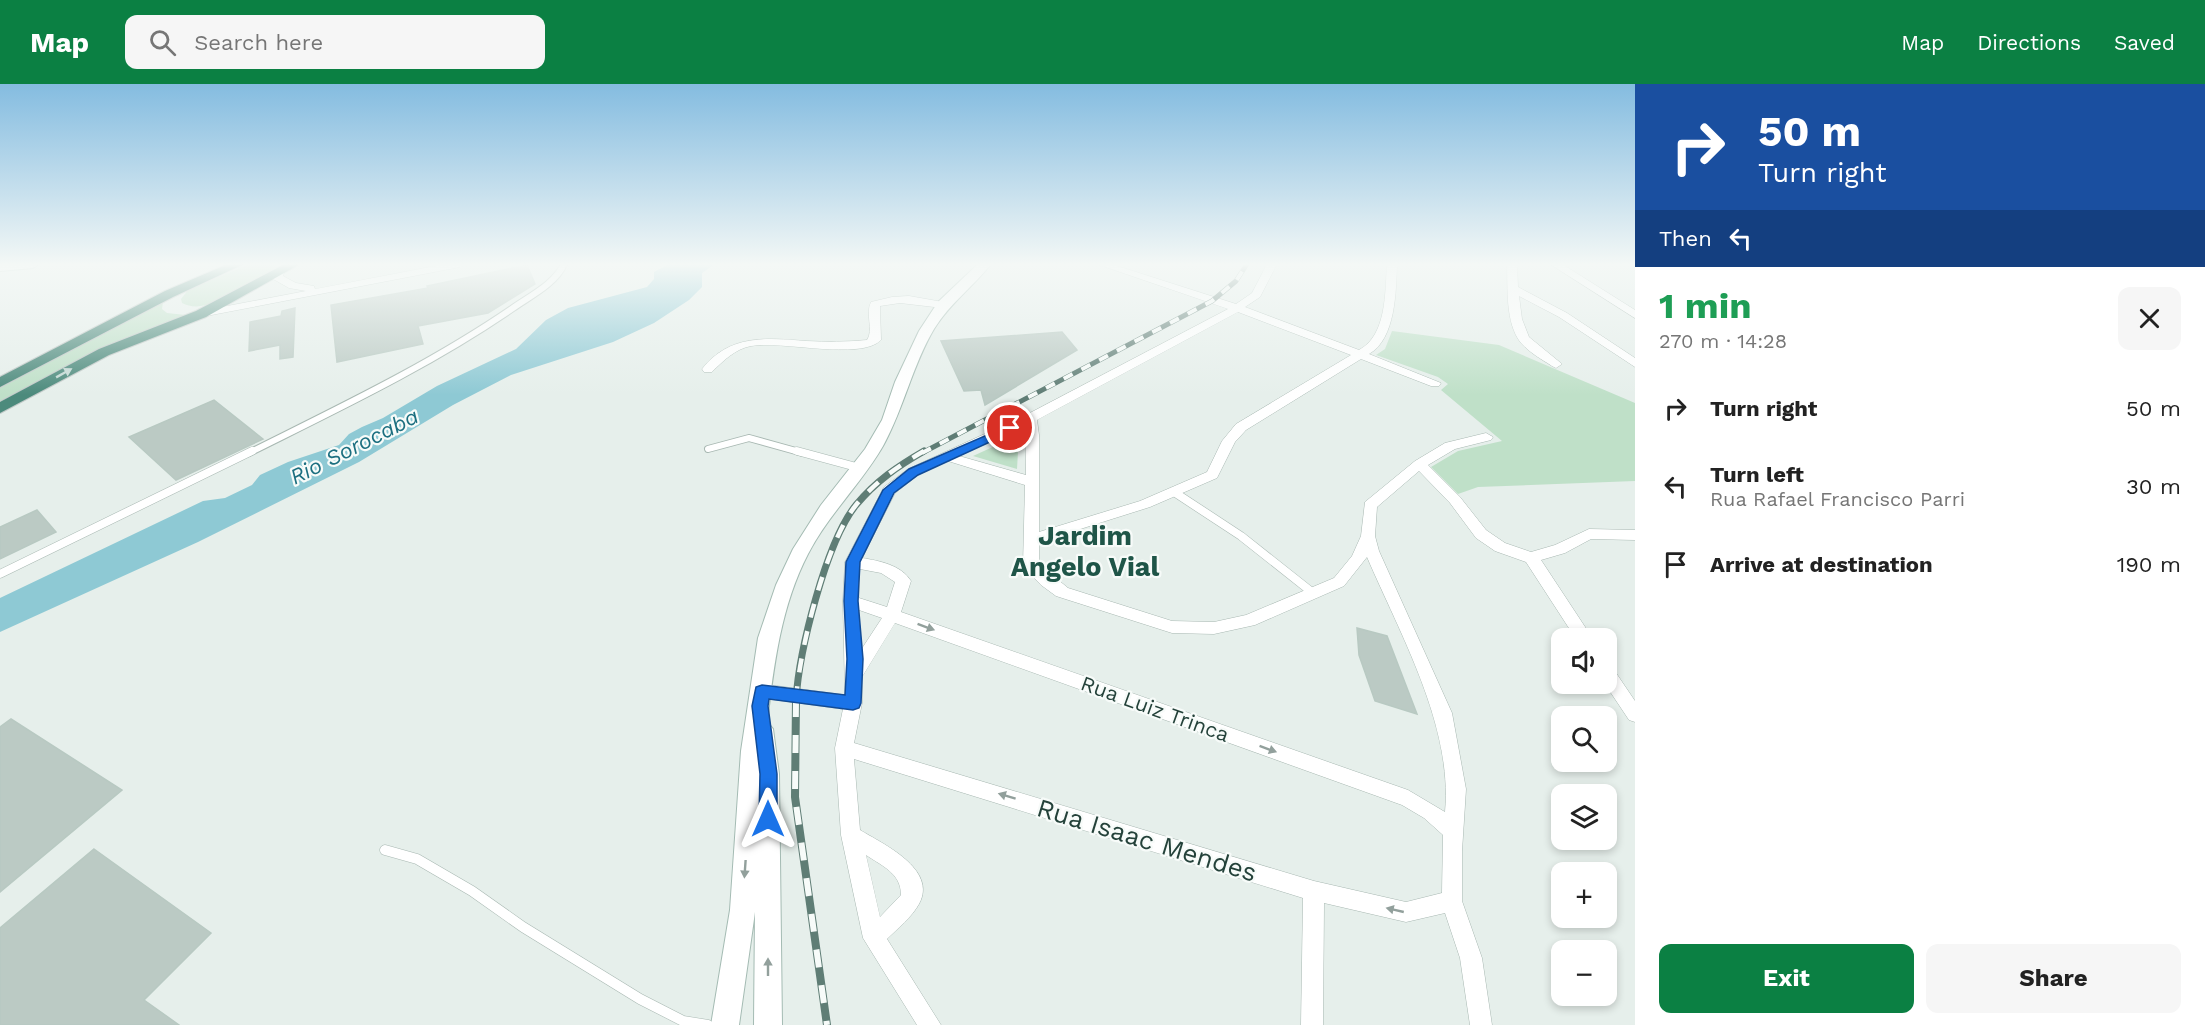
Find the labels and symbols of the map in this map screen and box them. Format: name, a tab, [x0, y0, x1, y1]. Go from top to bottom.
one-way arrow	[56, 368, 73, 378]
pin	[984, 402, 1035, 453]
water label: Rio Sorocaba	[286, 403, 423, 490]
district label: Jardim Angelo Vial	[1011, 520, 1159, 583]
one-way arrow	[917, 623, 935, 633]
street label: Rua Luiz Trinca	[1078, 670, 1233, 747]
one-way arrow	[1259, 745, 1277, 755]
position arrow	[736, 787, 800, 851]
one-way arrow	[998, 791, 1016, 800]
street label: Rua Isaac Mendes	[1034, 792, 1260, 888]
one-way arrow	[740, 860, 750, 879]
one-way arrow	[1386, 905, 1405, 914]
one-way arrow	[763, 957, 773, 976]

